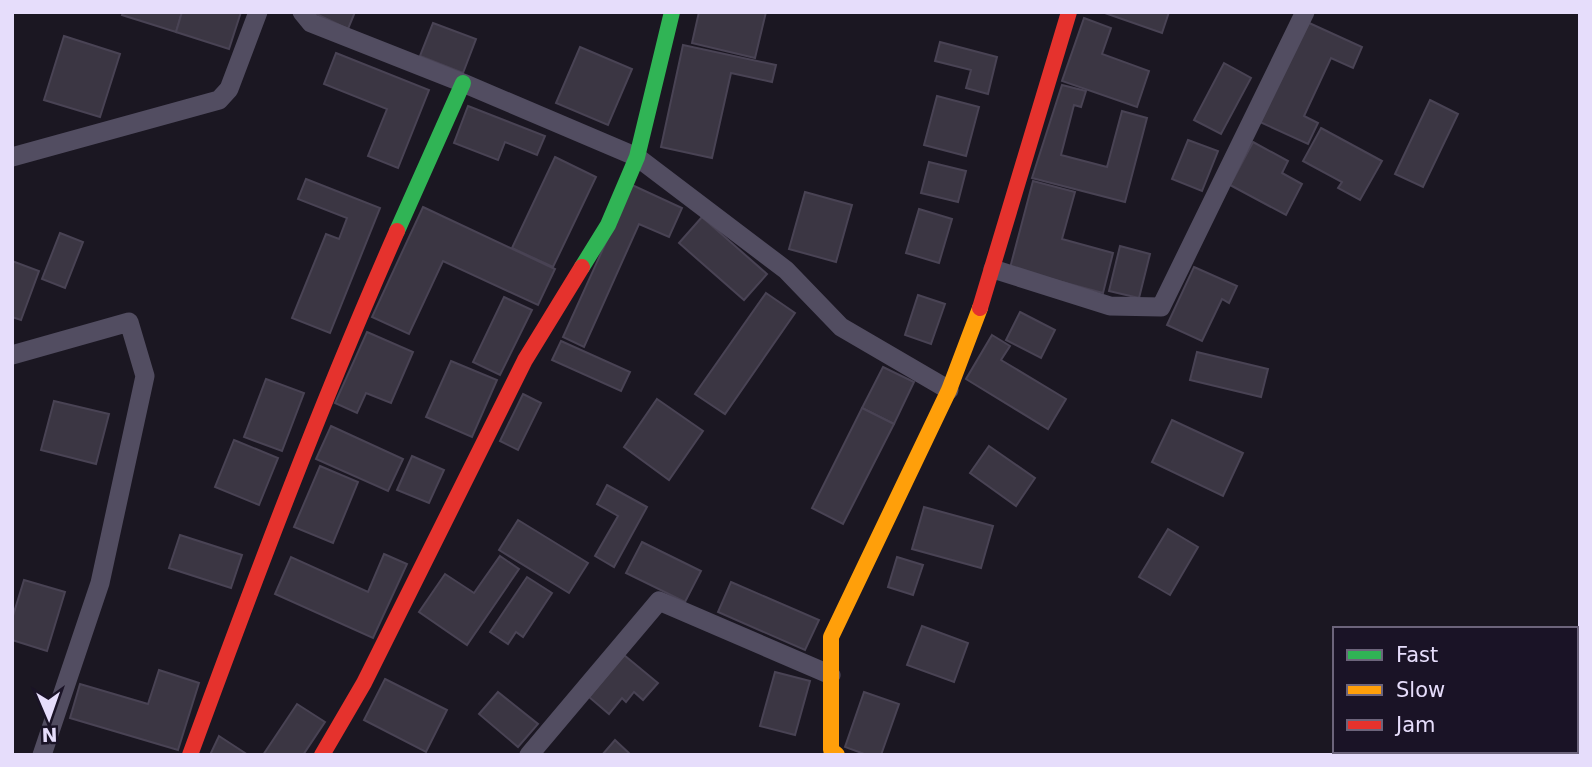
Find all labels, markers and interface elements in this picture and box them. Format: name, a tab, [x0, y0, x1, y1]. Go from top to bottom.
legend	[1333, 627, 1578, 753]
text: Fast	[1396, 643, 1438, 667]
text: Slow	[1396, 678, 1445, 702]
north arrow	[14, 683, 84, 753]
text: Jam	[1394, 713, 1436, 737]
text: N	[41, 724, 58, 746]

